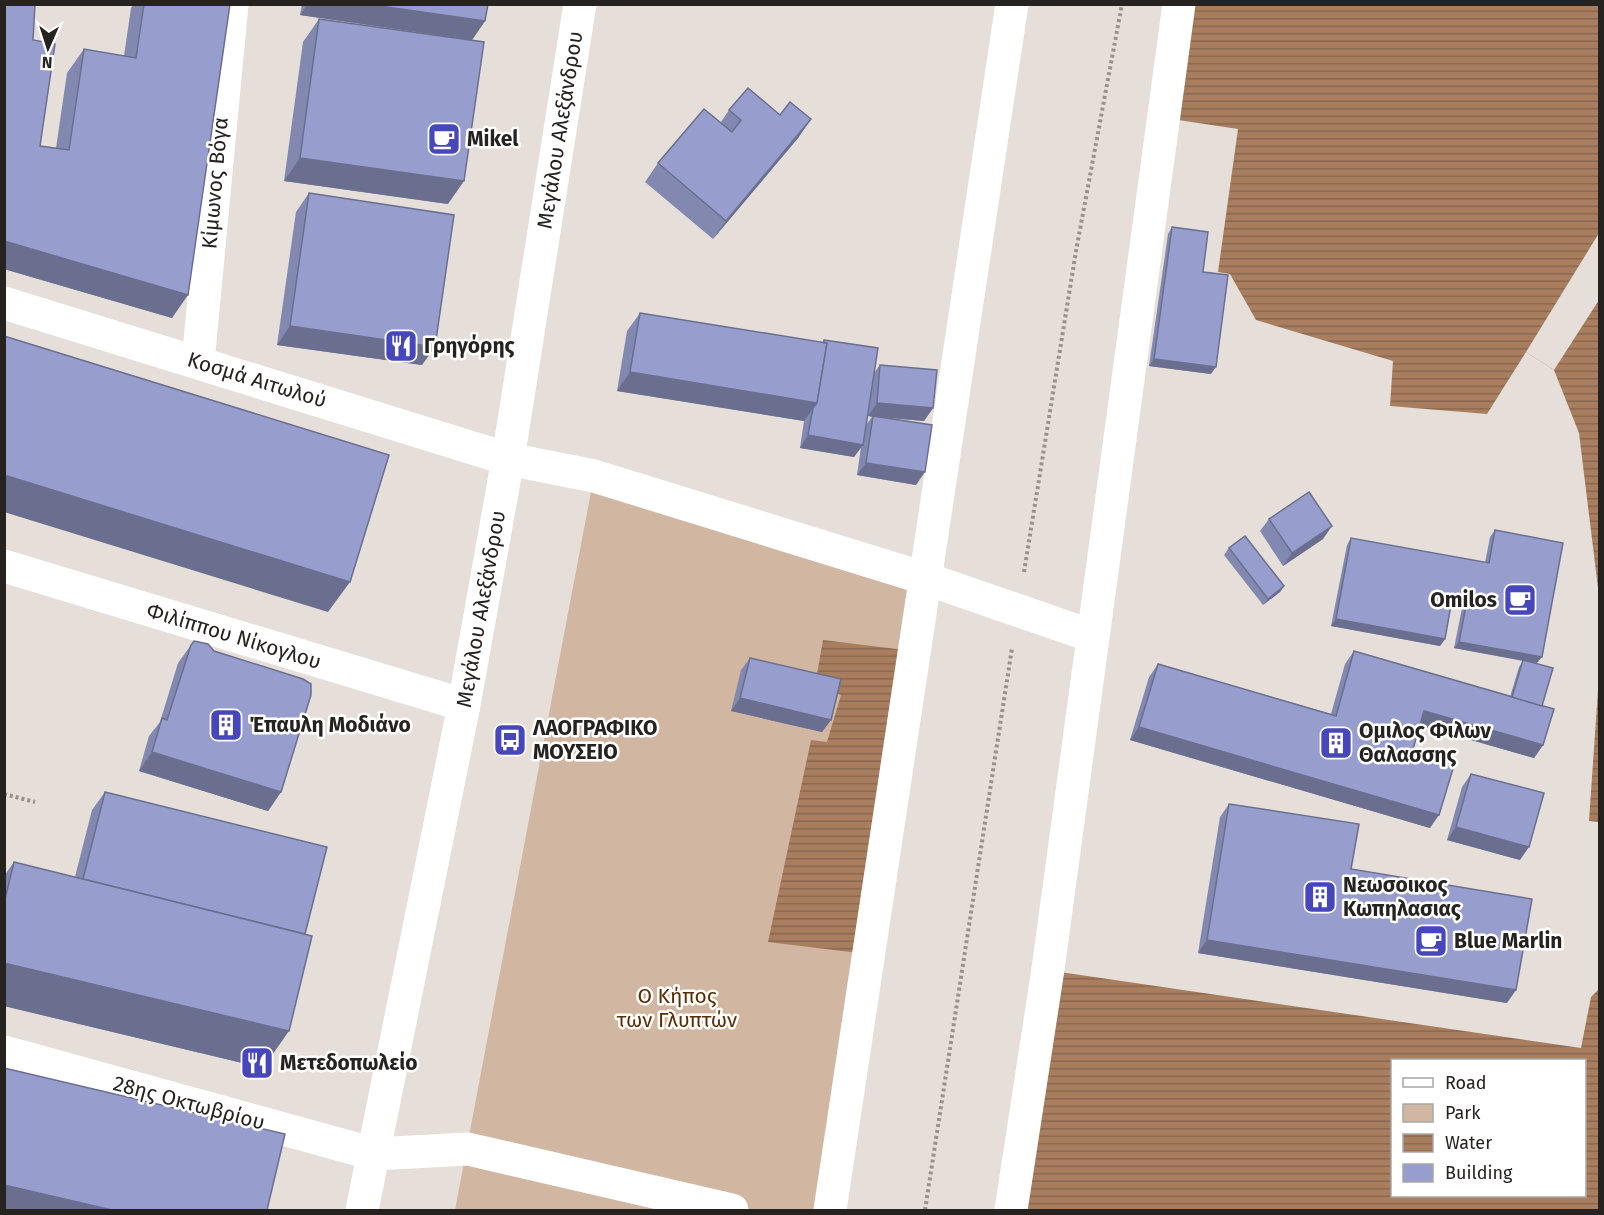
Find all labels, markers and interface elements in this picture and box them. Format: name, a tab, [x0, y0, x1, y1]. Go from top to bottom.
north arrow	[18, 18, 78, 78]
street label: Μεγάλου Αλεξάνδρου	[532, 29, 588, 231]
text: N	[41, 53, 53, 72]
street label: Κίμωνος Βόγα	[196, 116, 234, 250]
cafe icon: Mikel	[426, 121, 462, 157]
place label: Mikel	[467, 126, 519, 152]
restaurant icon: Γρηγόρης	[383, 328, 419, 364]
place label: Γρηγόρης	[424, 333, 515, 359]
street label: Κοσμά Αιτωλού	[184, 346, 330, 414]
street label: Μεγάλου Αλεξάνδρου	[451, 508, 511, 710]
cafe icon: Omilos	[1502, 582, 1538, 618]
place label: Omilos	[1430, 587, 1497, 613]
street label: Φιλίππου Νίκογλου	[144, 597, 324, 675]
building icon: Έπαυλη Μοδιάνο	[208, 707, 244, 743]
place label: Έπαυλη Μοδιάνο	[249, 712, 411, 738]
place label: ΛΑΟΓΡΑΦΙΚΟ ΜΟΥΣΕΙΟ	[532, 715, 658, 765]
place label: Ομιλος Φιλων Θαλασσης	[1359, 718, 1491, 768]
bus stop icon: ΛΑΟΓΡΑΦΙΚΟ ΜΟΥΣΕΙΟ	[492, 722, 528, 758]
building icon: Ομιλος Φιλων Θαλασσης	[1318, 725, 1354, 761]
place label: Νεωσοικος Κωπηλασιας	[1343, 872, 1461, 922]
building icon: Νεωσοικος Κωπηλασιας	[1302, 879, 1338, 915]
cafe icon: Blue Marlin	[1413, 923, 1449, 959]
place label: Blue Marlin	[1454, 928, 1563, 954]
park label: Ο Κήπος των Γλυπτών	[616, 983, 737, 1033]
restaurant icon: Μετεδοπωλείο	[239, 1045, 275, 1081]
place label: Μετεδοπωλείο	[280, 1050, 418, 1076]
legend	[1391, 1059, 1586, 1197]
street label: 28ης Οκτωβρίου	[110, 1070, 268, 1136]
text: Road	[1445, 1072, 1487, 1094]
text: Park	[1445, 1102, 1481, 1124]
text: Water	[1445, 1132, 1492, 1154]
text: Building	[1445, 1162, 1513, 1184]

